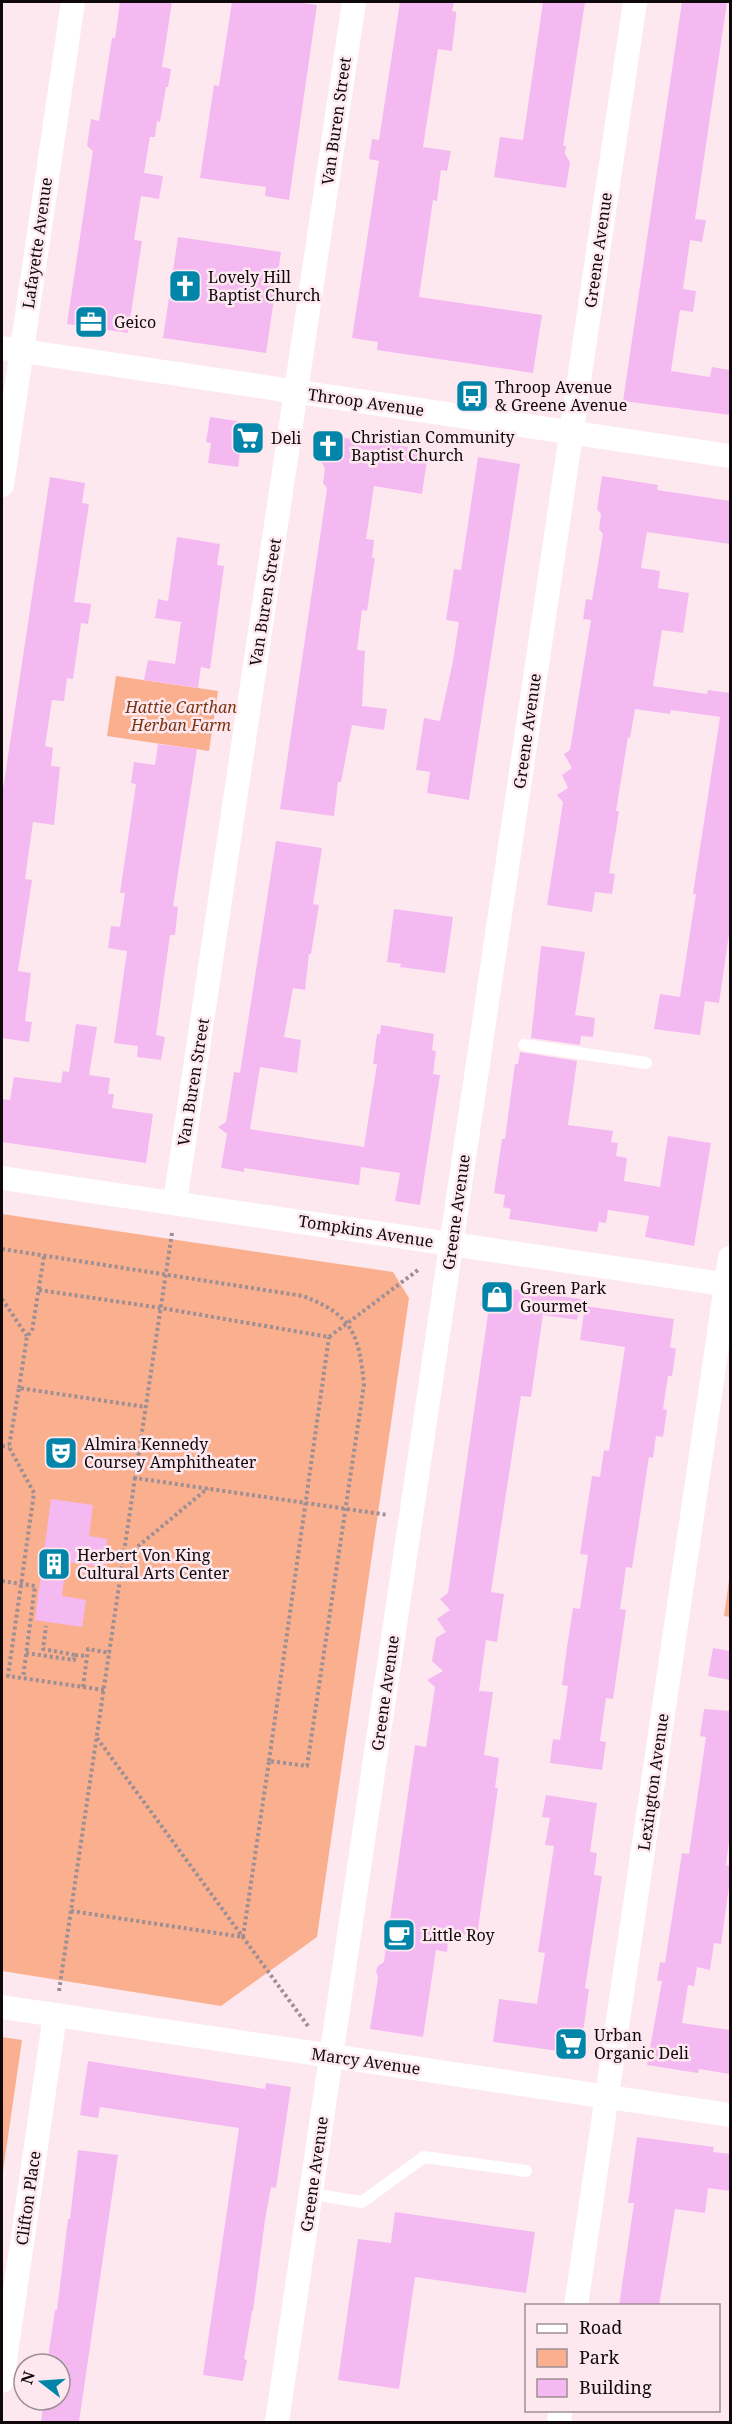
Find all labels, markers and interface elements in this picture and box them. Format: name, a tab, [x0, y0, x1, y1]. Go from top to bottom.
street label: Van Buren Street	[316, 55, 356, 186]
street label: Lafayette Avenue	[17, 176, 57, 310]
street label: Greene Avenue	[579, 191, 617, 309]
place label: Lovely Hill Baptist Church	[208, 266, 321, 306]
church icon: Lovely Hill Baptist Church	[167, 268, 203, 304]
office icon: Geico	[73, 304, 109, 340]
place label: Geico	[114, 311, 156, 333]
place label: Throop Avenue & Greene Avenue	[495, 376, 627, 416]
bus stop icon: Throop Avenue & Greene Avenue	[454, 378, 490, 414]
street label: Throop Avenue	[306, 383, 426, 421]
supermarket icon: Deli	[230, 420, 266, 456]
place label: Christian Community Baptist Church	[351, 426, 516, 466]
place label: Deli	[271, 427, 301, 449]
church icon: Christian Community Baptist Church	[310, 428, 346, 464]
street label: Van Buren Street	[244, 536, 286, 668]
street label: Greene Avenue	[508, 672, 546, 790]
park label: Hattie Carthan Herban Farm	[124, 696, 237, 736]
street label: Van Buren Street	[172, 1016, 214, 1148]
street label: Greene Avenue	[437, 1153, 475, 1271]
street label: Tompkins Avenue	[297, 1209, 435, 1253]
place label: Green Park Gourmet	[520, 1277, 607, 1317]
shop icon: Green Park Gourmet	[479, 1279, 515, 1315]
place label: Almira Kennedy Coursey Amphitheater	[84, 1433, 257, 1473]
theatre icon: Almira Kennedy Coursey Amphitheater	[43, 1435, 79, 1471]
place label: Herbert Von King Cultural Arts Center	[77, 1544, 230, 1584]
building icon: Herbert Von King Cultural Arts Center	[36, 1546, 72, 1582]
street label: Greene Avenue	[366, 1634, 404, 1752]
street label: Lexington Avenue	[632, 1712, 674, 1852]
cafe icon: Little Roy	[381, 1917, 417, 1953]
place label: Little Roy	[422, 1924, 495, 1946]
place label: Urban Organic Deli	[594, 2024, 689, 2064]
supermarket icon: Urban Organic Deli	[553, 2026, 589, 2062]
street label: Marcy Avenue	[310, 2042, 422, 2080]
street label: Greene Avenue	[295, 2115, 333, 2233]
street label: Clifton Place	[10, 2149, 46, 2247]
legend	[525, 2304, 720, 2412]
text: Road	[579, 2315, 622, 2339]
text: Park	[579, 2345, 619, 2369]
north arrow	[12, 2352, 72, 2412]
text: N	[15, 2368, 40, 2387]
text: Building	[579, 2375, 652, 2399]

